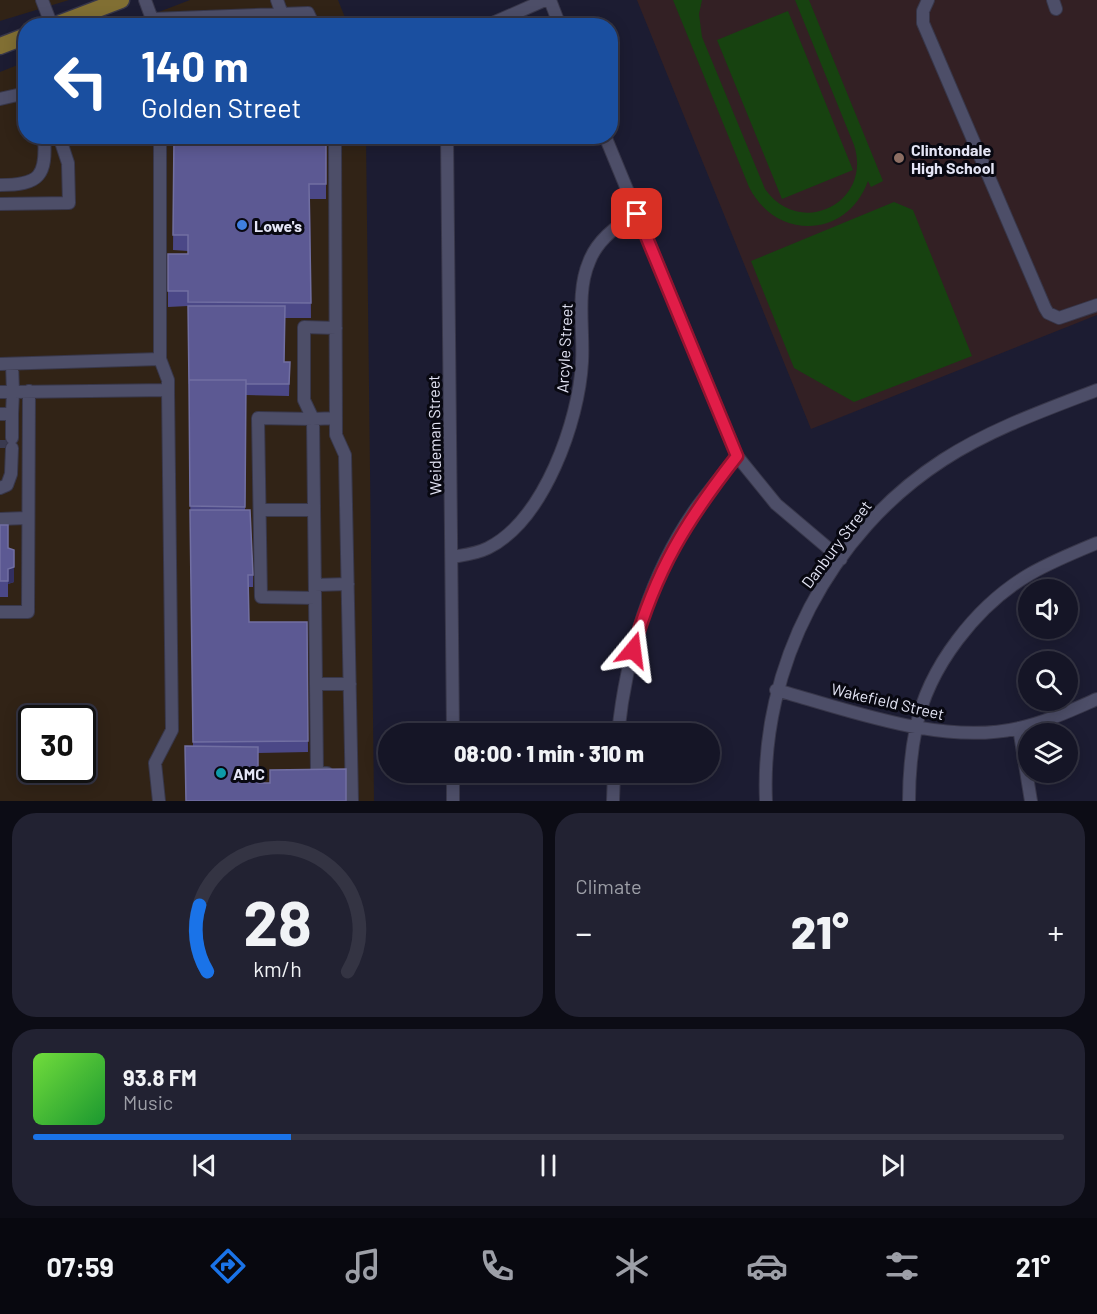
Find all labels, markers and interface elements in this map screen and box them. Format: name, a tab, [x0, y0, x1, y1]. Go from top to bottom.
text: 140 m	[141, 40, 249, 90]
icon: left	[42, 42, 120, 120]
text: Golden Street	[141, 91, 301, 123]
place label: Clintondale High School	[911, 140, 995, 177]
marker: Clintondale High School	[892, 151, 906, 165]
pin	[611, 188, 662, 239]
icon: arrive	[620, 197, 653, 230]
place label: Lowe's	[254, 216, 302, 235]
marker: Lowe's	[235, 218, 249, 232]
street label: Arcyle Street	[552, 302, 576, 394]
street label: Weideman Street	[423, 375, 445, 495]
street label: Danbury Street	[797, 497, 875, 591]
map controls	[1018, 579, 1078, 783]
button: sound	[1018, 579, 1078, 639]
position arrow	[601, 618, 665, 682]
button: search	[1018, 651, 1078, 711]
street label: Wakefield Street	[830, 679, 946, 723]
speed limit sign: 30	[18, 705, 96, 783]
button: layers	[1018, 723, 1078, 783]
text: 08:00 · 1 min · 310 m	[454, 740, 644, 766]
place label: AMC	[233, 764, 265, 783]
marker: AMC	[214, 766, 228, 780]
text: Climate	[576, 874, 642, 898]
text: 28	[243, 884, 312, 958]
text: 21°	[791, 904, 849, 958]
text: −	[576, 912, 592, 952]
text: +	[1047, 912, 1064, 952]
text: km/h	[253, 956, 302, 981]
text: 93.8 FM	[123, 1064, 197, 1090]
text: Music	[123, 1090, 173, 1114]
icon: previous	[188, 1149, 221, 1182]
icon: pause	[532, 1149, 565, 1182]
icon: next	[876, 1149, 909, 1182]
icon: directions	[207, 1245, 249, 1287]
icon: music	[342, 1245, 384, 1287]
icon: phone	[476, 1245, 518, 1287]
icon: climate	[611, 1245, 653, 1287]
icon: car	[746, 1245, 788, 1287]
icon: filters	[881, 1245, 923, 1287]
text: 07:59	[46, 1250, 114, 1282]
text: 21°	[1016, 1250, 1051, 1282]

